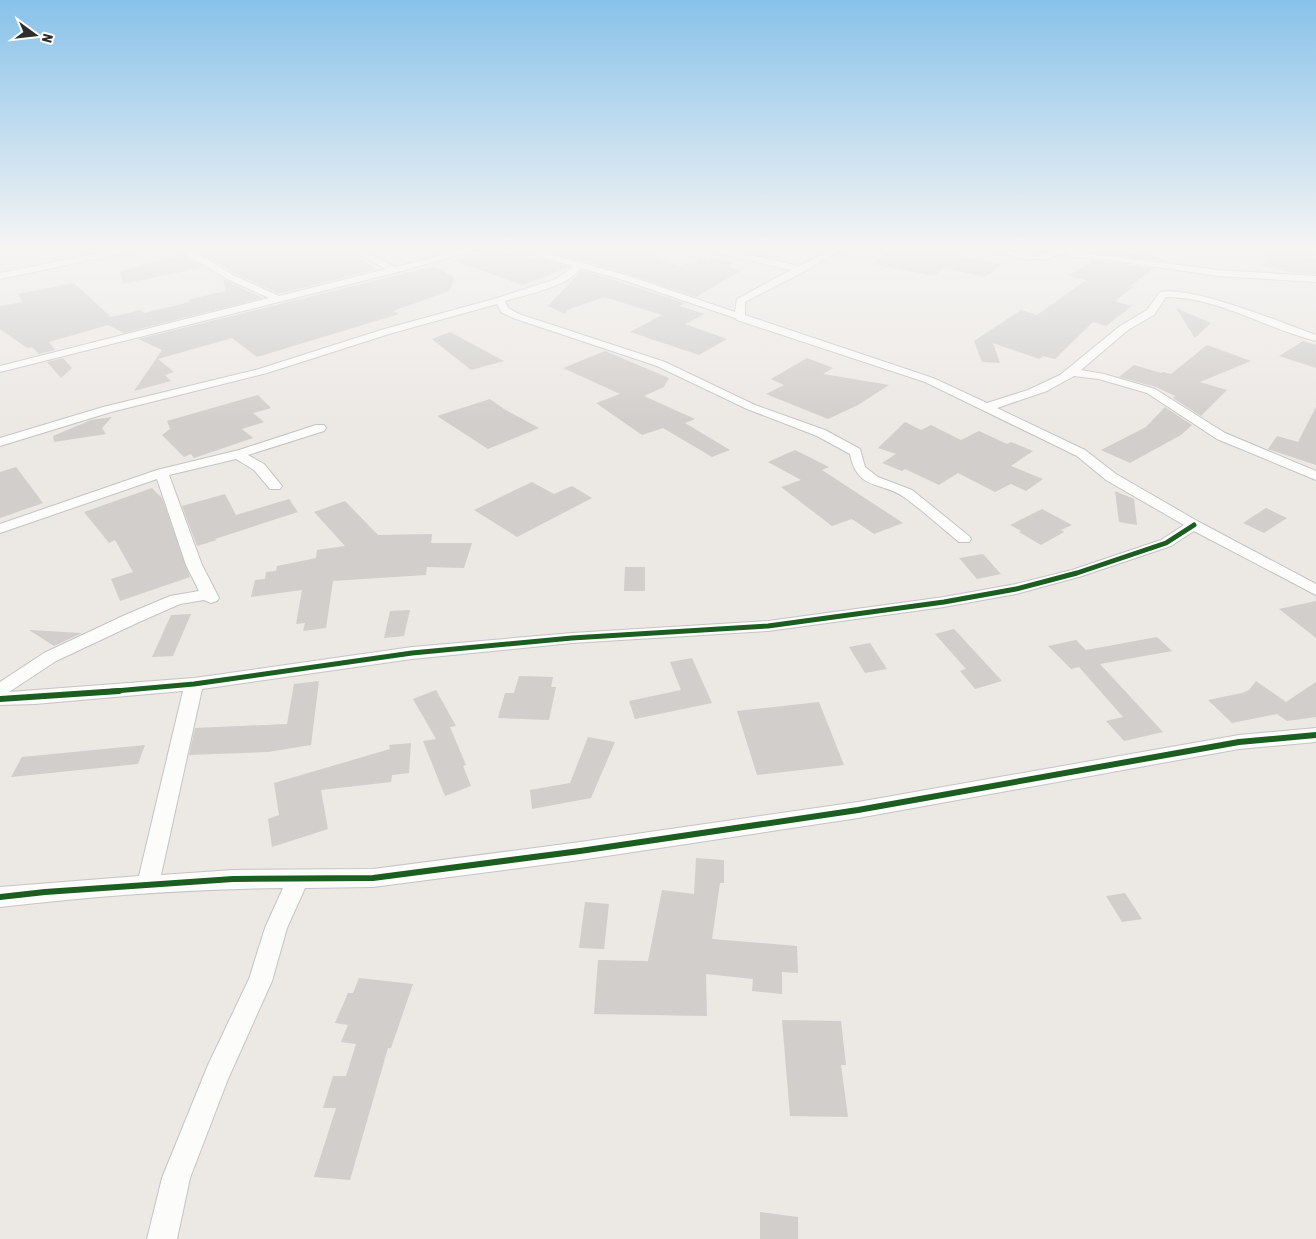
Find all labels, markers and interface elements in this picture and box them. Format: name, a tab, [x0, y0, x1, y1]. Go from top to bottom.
north arrow	[10, 10, 60, 60]
text: N	[39, 32, 56, 44]

